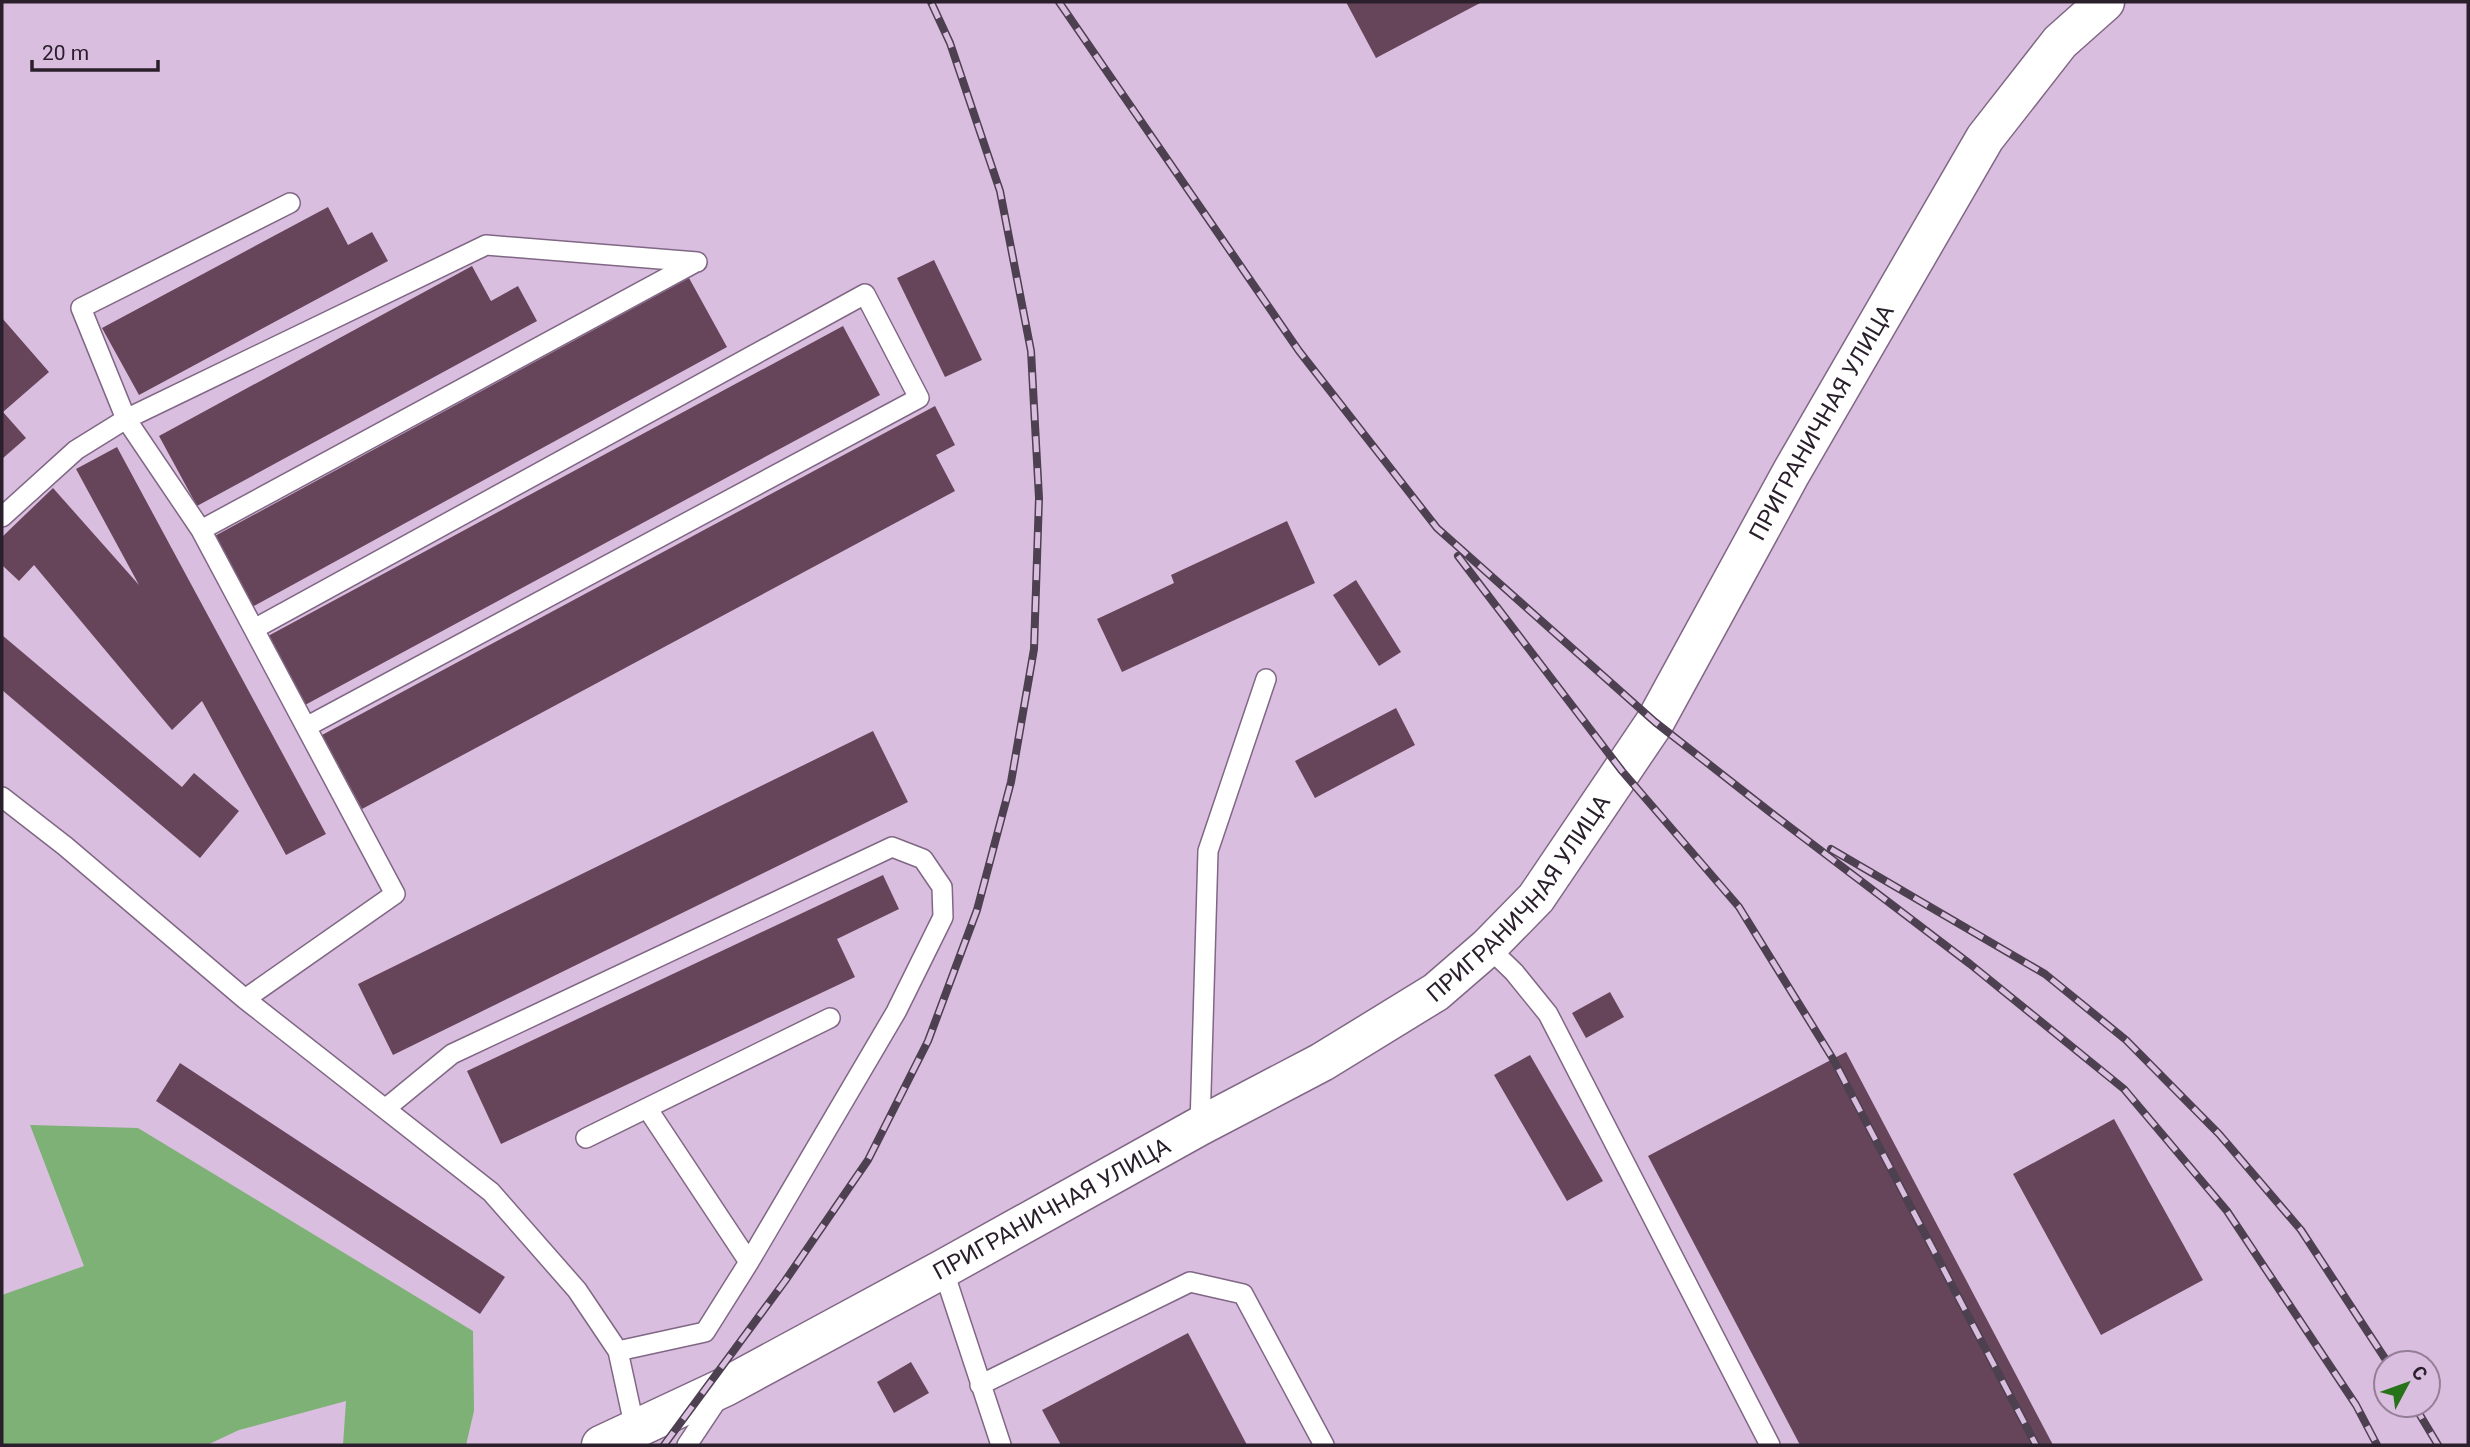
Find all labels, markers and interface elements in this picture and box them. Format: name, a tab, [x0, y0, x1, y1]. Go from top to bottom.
scale bar	[32, 28, 158, 72]
text: 20 m	[42, 41, 89, 65]
street label: ПРИГРАНИЧНАЯ УЛИЦА	[1743, 300, 1899, 545]
street label: ПРИГРАНИЧНАЯ УЛИЦА	[1421, 790, 1615, 1007]
street label: ПРИГРАНИЧНАЯ УЛИЦА	[928, 1132, 1175, 1285]
north arrow	[2372, 1349, 2442, 1419]
text: С	[2407, 1361, 2432, 1385]

